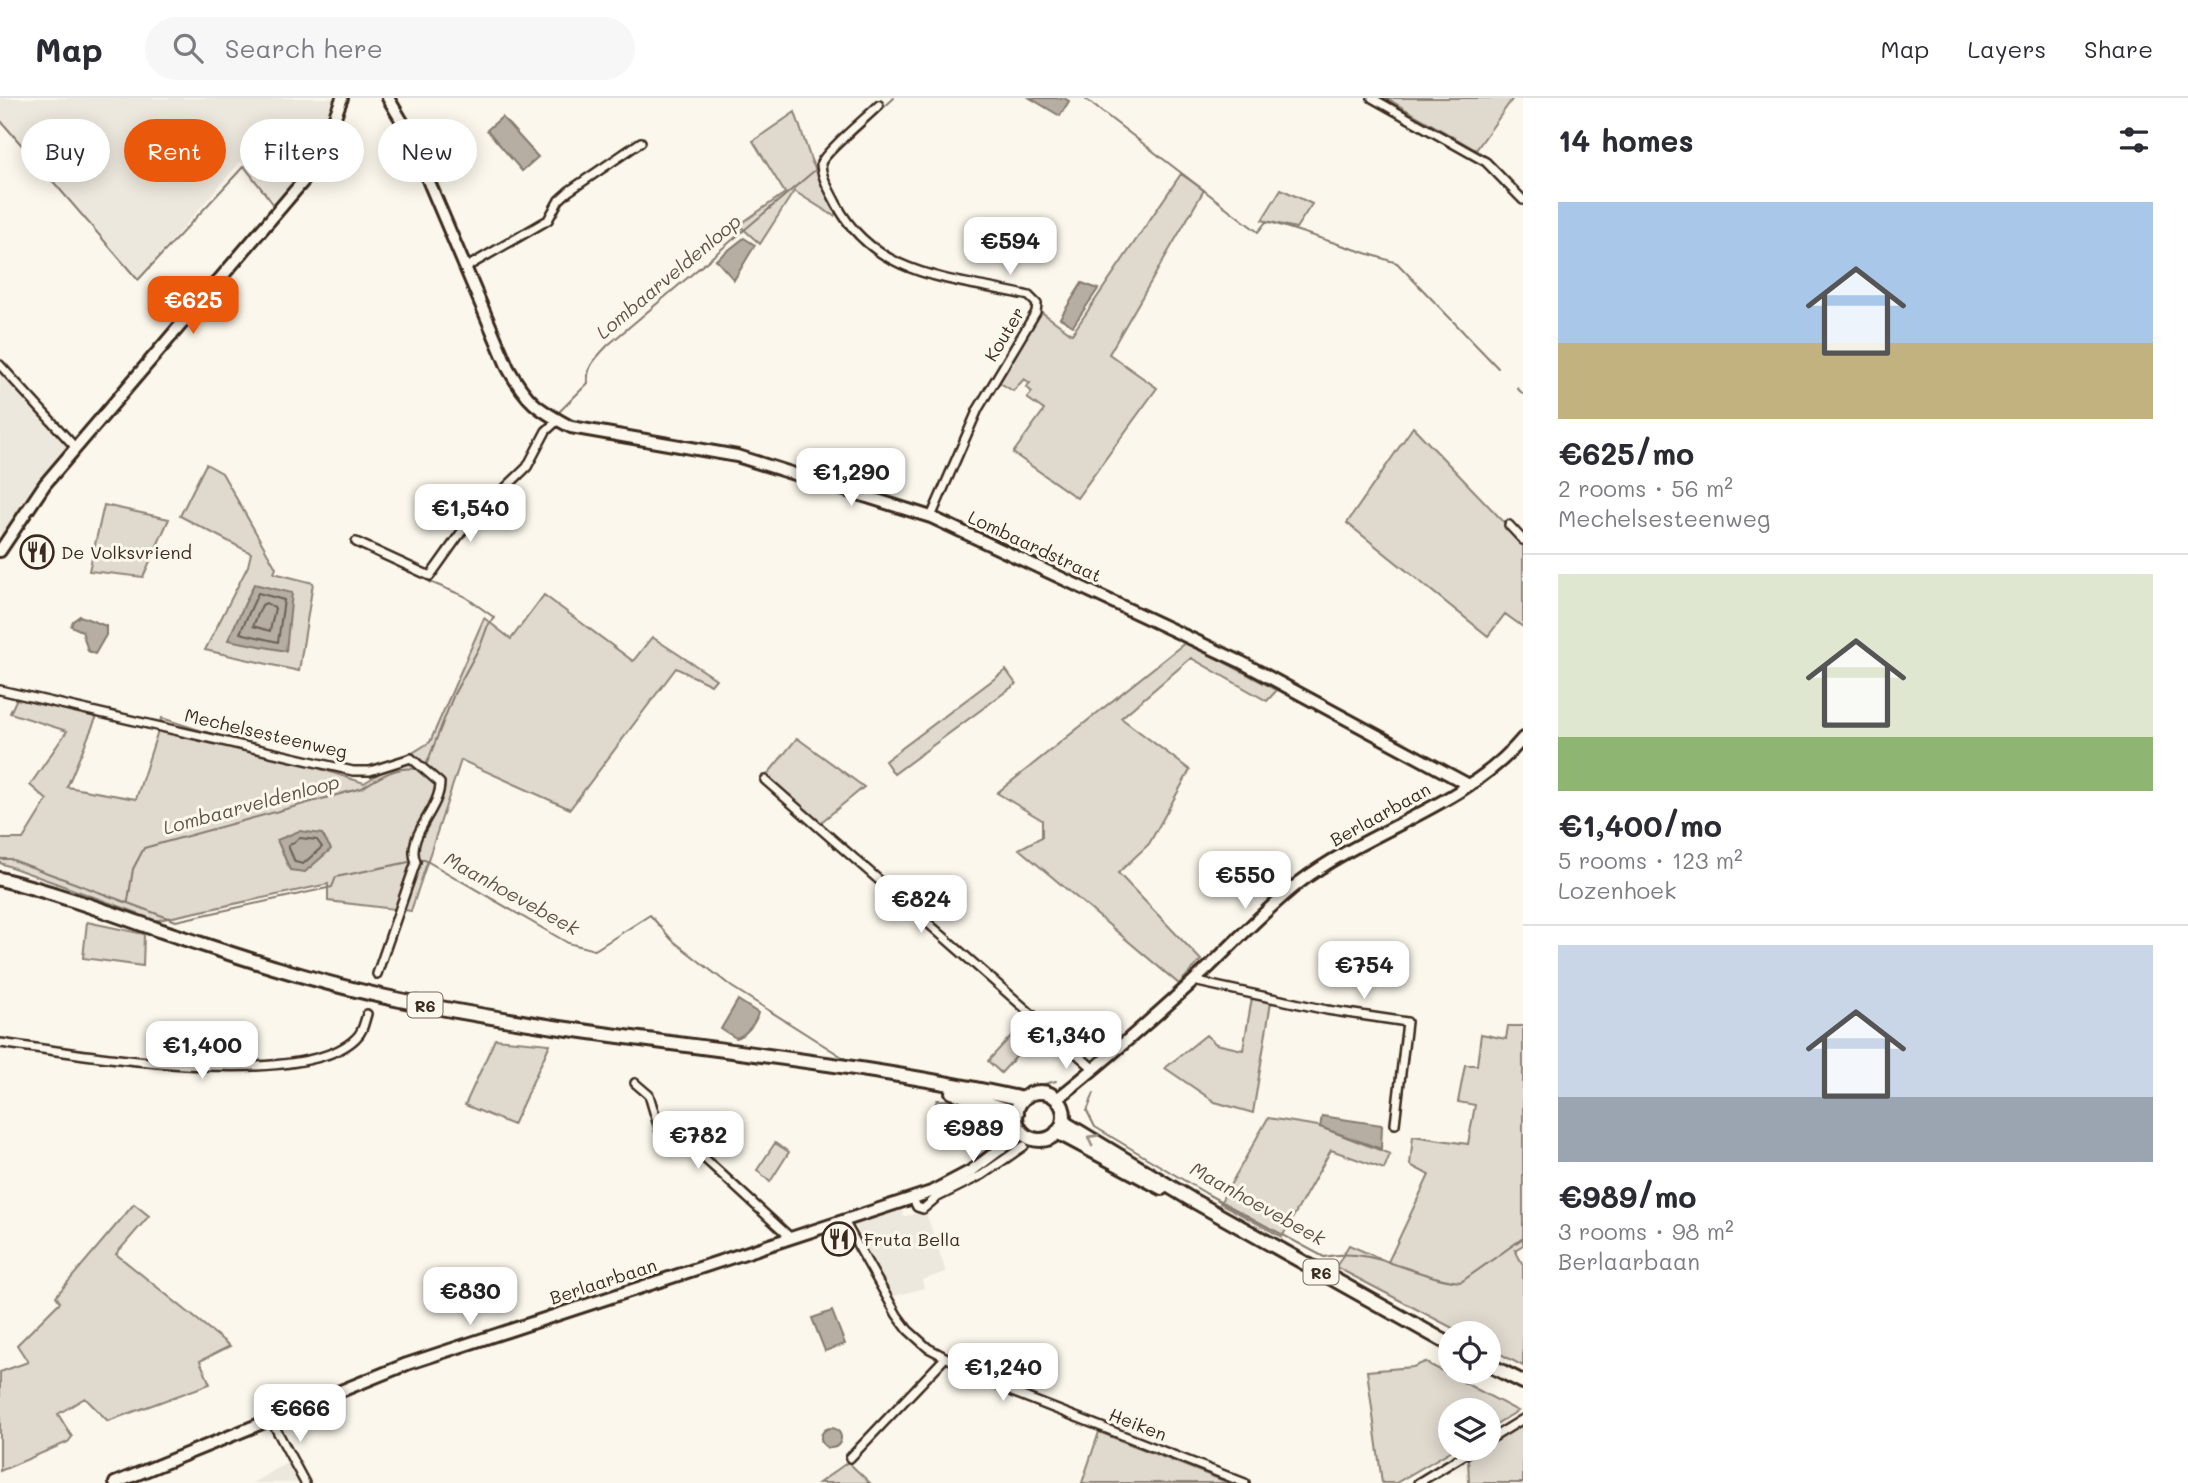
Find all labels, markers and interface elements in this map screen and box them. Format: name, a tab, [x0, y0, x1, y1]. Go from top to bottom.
search box	[145, 17, 635, 80]
text: Map	[35, 27, 103, 70]
icon: search	[169, 29, 207, 67]
text: Search here	[225, 31, 383, 65]
text: Map	[1881, 33, 1929, 64]
text: Layers	[1967, 33, 2046, 64]
text: Share	[2084, 33, 2153, 64]
chip: Buy	[21, 119, 110, 182]
chip: Rent	[124, 119, 226, 182]
chip: Filters	[240, 119, 364, 182]
chip: New	[378, 119, 477, 182]
text: 14 homes	[1558, 120, 1694, 160]
icon: filters	[2115, 121, 2153, 159]
water label: Lombaarveldenloop	[590, 208, 746, 344]
pin: €594	[969, 218, 1051, 277]
text: €594	[980, 225, 1040, 255]
icon: home	[1793, 248, 1919, 374]
pin: €625	[152, 276, 234, 336]
text: €625	[164, 284, 222, 314]
street label: Kouter	[978, 302, 1030, 366]
text: €625/mo	[1558, 433, 1694, 473]
pin: €1,290	[794, 448, 908, 508]
text: €1,290	[812, 456, 890, 486]
text: 2 rooms · 56 m²	[1558, 473, 1733, 503]
pin: €1,540	[413, 484, 527, 544]
text: €1,540	[431, 492, 509, 522]
text: Mechelsesteenweg	[1558, 503, 1770, 533]
street label: Lombaardstraat	[964, 505, 1106, 587]
restaurant icon: De Volksvriend	[18, 533, 56, 571]
place label: De Volksvriend	[61, 540, 192, 564]
icon: home	[1793, 620, 1919, 746]
street label: Mechelsesteenweg	[182, 703, 350, 763]
water label: Lombaarveldenloop	[160, 768, 342, 840]
street label: Berlaarbaan	[1326, 777, 1434, 851]
text: €1,400/mo	[1558, 805, 1722, 845]
text: 5 rooms · 123 m²	[1558, 845, 1743, 875]
water label: Maanhoevebeek	[440, 846, 585, 941]
pin: €550	[1204, 852, 1286, 911]
text: €550	[1215, 859, 1275, 889]
text: Lozenhoek	[1558, 875, 1677, 905]
pin: €824	[880, 876, 962, 935]
text: €824	[891, 883, 951, 913]
pin: €754	[1323, 942, 1405, 1001]
text: €754	[1334, 949, 1394, 979]
icon: home	[1793, 991, 1919, 1117]
road number: R6	[408, 992, 442, 1018]
pin: €1,340	[1009, 1012, 1123, 1071]
text: €1,340	[1026, 1019, 1106, 1049]
pin: €1,400	[145, 1021, 259, 1081]
text: €1,400	[162, 1029, 242, 1059]
pin: €989	[932, 1104, 1014, 1164]
pin: €782	[657, 1112, 739, 1171]
text: €989	[943, 1112, 1003, 1142]
text: €782	[669, 1119, 727, 1149]
one-way arrow	[1087, 1133, 1099, 1147]
water label: Maanhoevebeek	[1186, 1156, 1331, 1251]
text: €989/mo	[1558, 1176, 1697, 1216]
text: 3 rooms · 98 m²	[1558, 1216, 1734, 1246]
restaurant icon: Fruta Bella	[820, 1220, 858, 1258]
place label: Fruta Bella	[864, 1227, 960, 1251]
text: Berlaarbaan	[1558, 1246, 1700, 1276]
street label: Berlaarbaan	[546, 1252, 660, 1310]
road number: R6	[1304, 1260, 1338, 1284]
pin: €830	[429, 1268, 511, 1327]
text: €830	[439, 1275, 501, 1305]
map controls	[1438, 1321, 1501, 1461]
button: locate	[1438, 1321, 1501, 1384]
pin: €1,240	[946, 1344, 1060, 1403]
text: €1,240	[964, 1351, 1042, 1381]
pin: €666	[259, 1384, 341, 1444]
text: €666	[270, 1392, 330, 1422]
button: layers	[1438, 1398, 1501, 1461]
street label: Heiken	[1106, 1402, 1170, 1446]

